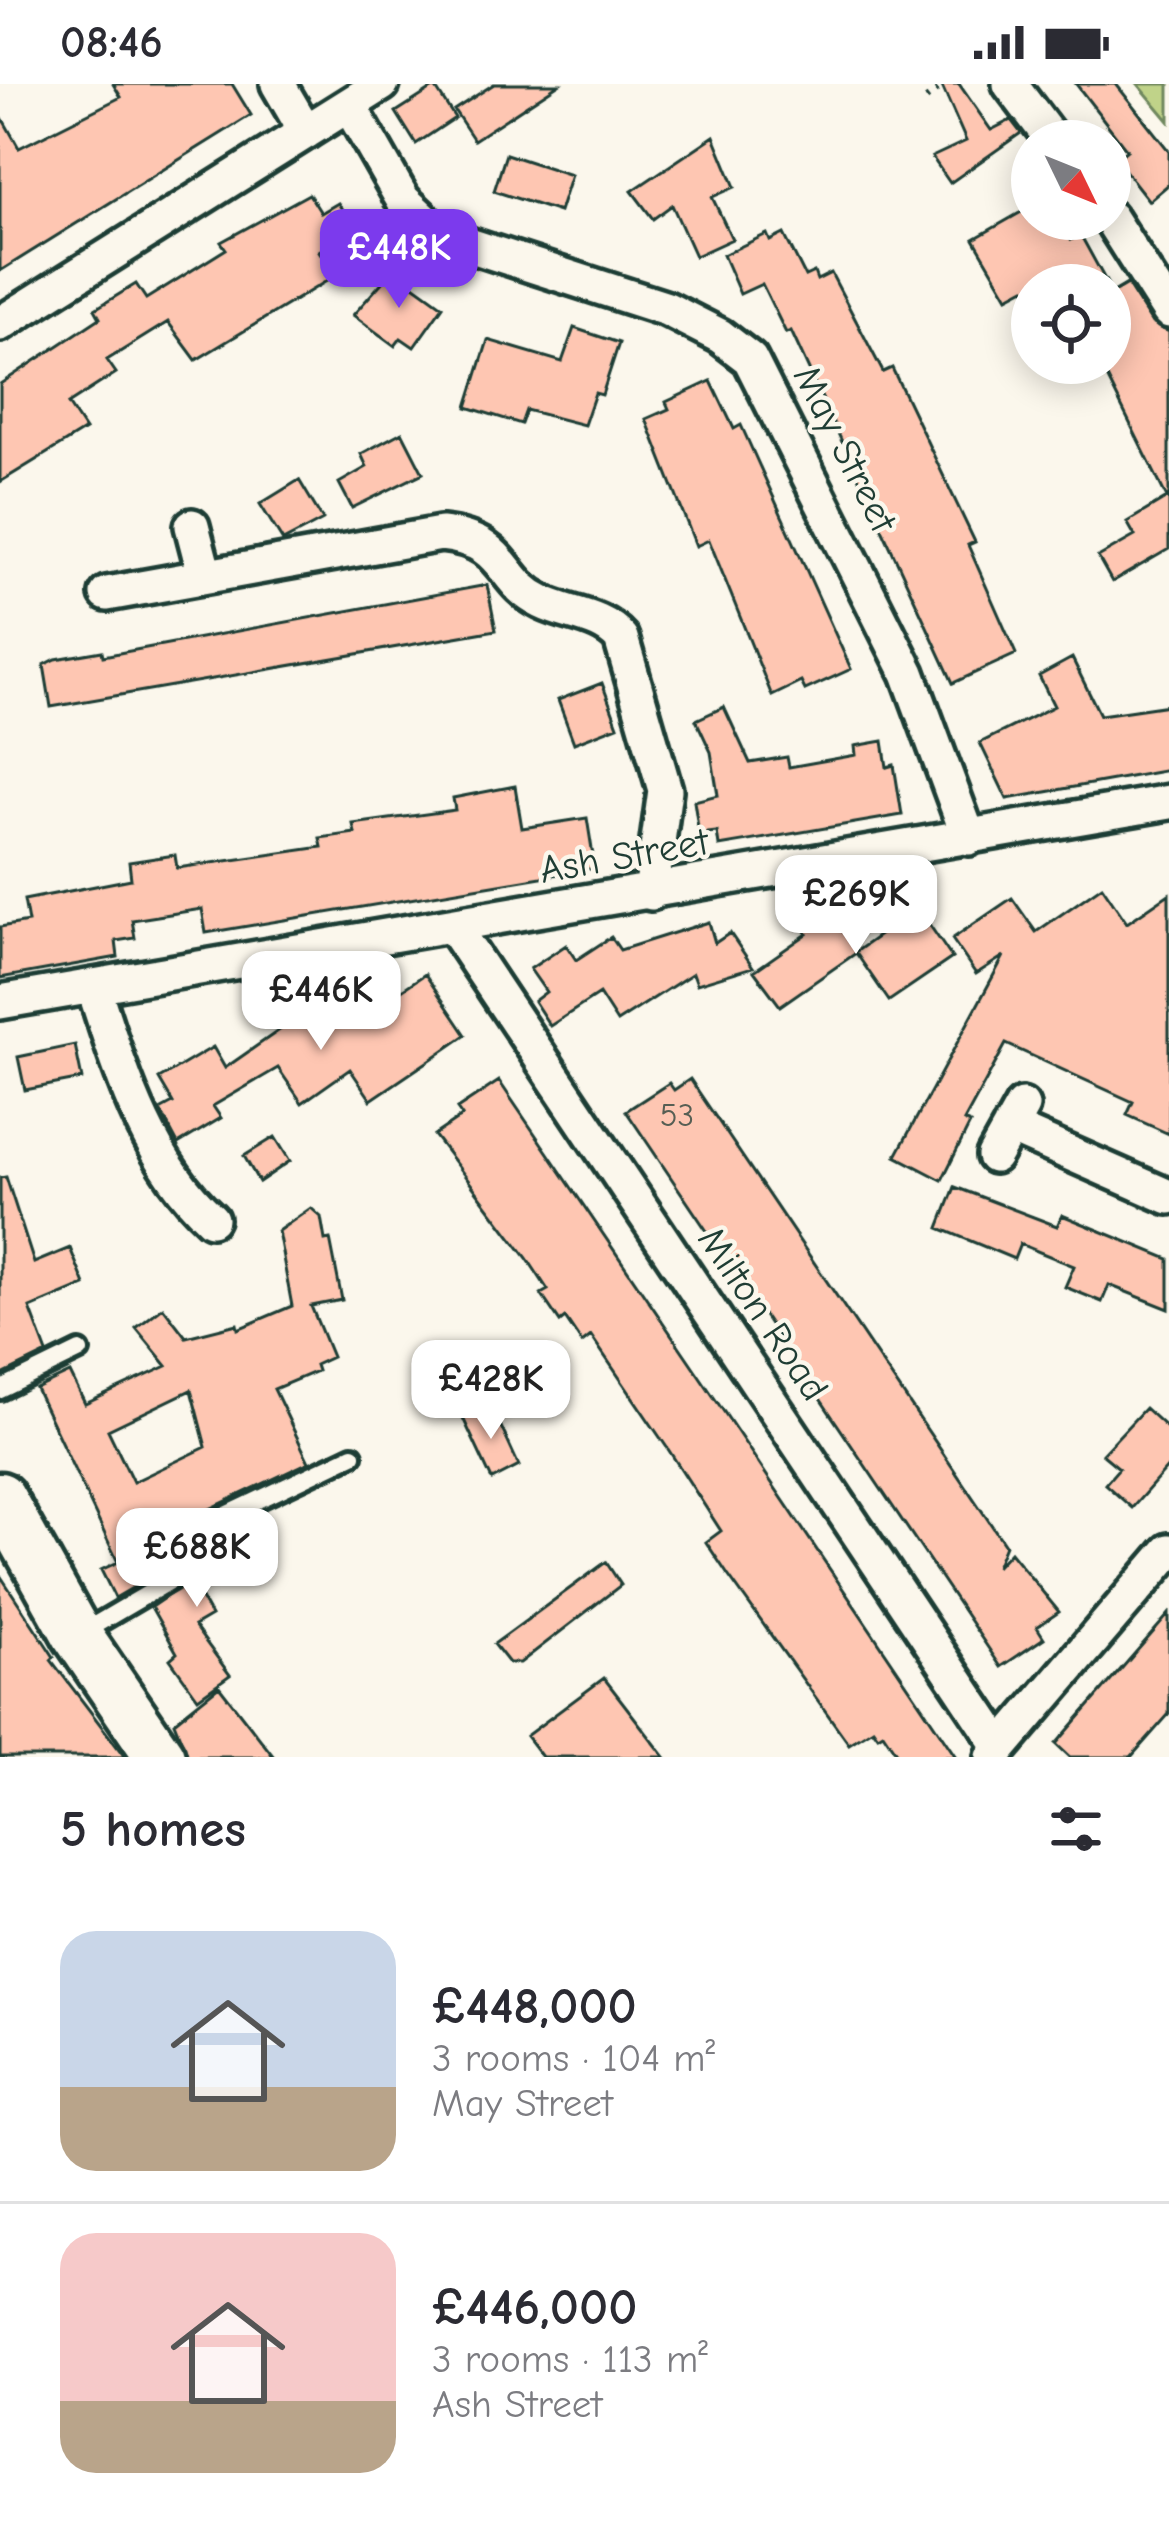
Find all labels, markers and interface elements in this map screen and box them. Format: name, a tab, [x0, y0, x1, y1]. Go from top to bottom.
text: 08:46	[60, 16, 163, 68]
north arrow	[1011, 120, 1131, 240]
map controls	[1011, 120, 1131, 384]
pin: £448K	[315, 209, 483, 311]
text: £448K	[347, 225, 451, 270]
button: locate	[1011, 264, 1131, 384]
street label: May Street	[784, 358, 907, 541]
street label: Ash Street	[536, 819, 714, 893]
pin: £269K	[772, 855, 940, 957]
text: £269K	[802, 871, 910, 916]
pin: £446K	[237, 951, 405, 1053]
text: £446K	[269, 967, 373, 1012]
house number: 53	[660, 1096, 694, 1134]
street label: Milton Road	[689, 1219, 837, 1409]
pin: £428K	[407, 1340, 575, 1442]
text: £428K	[438, 1356, 544, 1401]
pin: £688K	[113, 1508, 281, 1610]
text: £688K	[143, 1524, 251, 1569]
icon: filters	[1043, 1796, 1109, 1862]
text: 5 homes	[60, 1800, 246, 1859]
text: £448,000	[432, 1977, 637, 2036]
icon: home	[156, 1979, 300, 2123]
text: 3 rooms · 104 m²	[432, 2036, 715, 2081]
text: May Street	[432, 2081, 613, 2126]
text: £446,000	[432, 2278, 637, 2337]
icon: home	[156, 2281, 300, 2425]
text: 3 rooms · 113 m²	[432, 2337, 708, 2382]
text: Ash Street	[432, 2382, 602, 2427]

